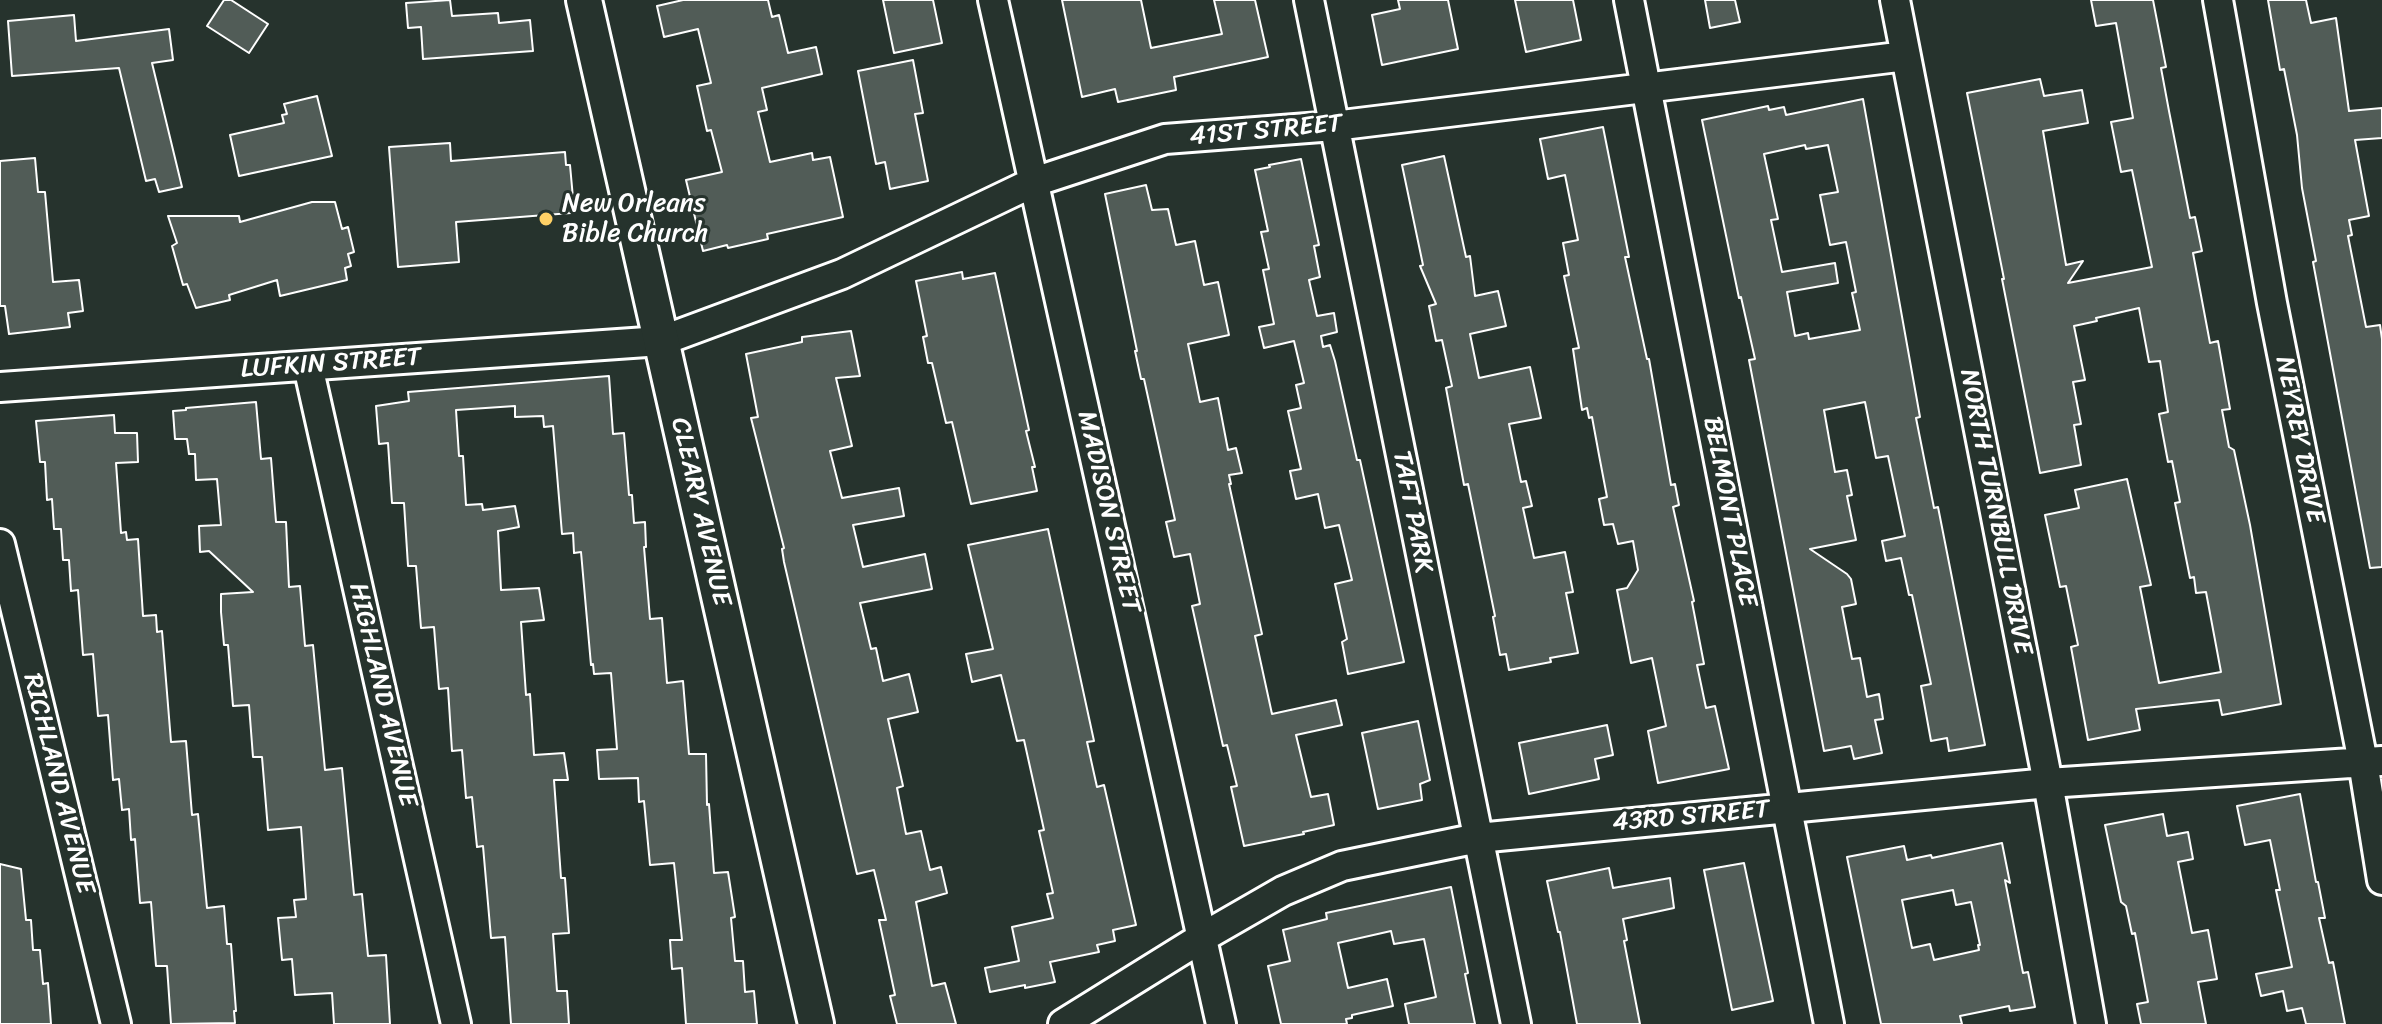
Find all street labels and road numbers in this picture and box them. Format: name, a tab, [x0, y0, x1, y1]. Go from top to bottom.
street label: 41ST STREET	[1188, 109, 1344, 153]
street label: LUFKIN STREET	[240, 342, 422, 386]
street label: NEYREY DRIVE	[2268, 354, 2330, 526]
street label: NORTH TURNBULL DRIVE	[1952, 367, 2038, 657]
street label: MADISON STREET	[1070, 408, 1146, 616]
street label: BELMONT PLACE	[1695, 414, 1763, 610]
street label: CLEARY AVENUE	[663, 415, 737, 609]
street label: TAFT PARK	[1385, 448, 1439, 576]
street label: HIGHLAND AVENUE	[341, 580, 423, 810]
street label: RICHLAND AVENUE	[15, 670, 101, 898]
street label: 43RD STREET	[1611, 795, 1771, 839]

